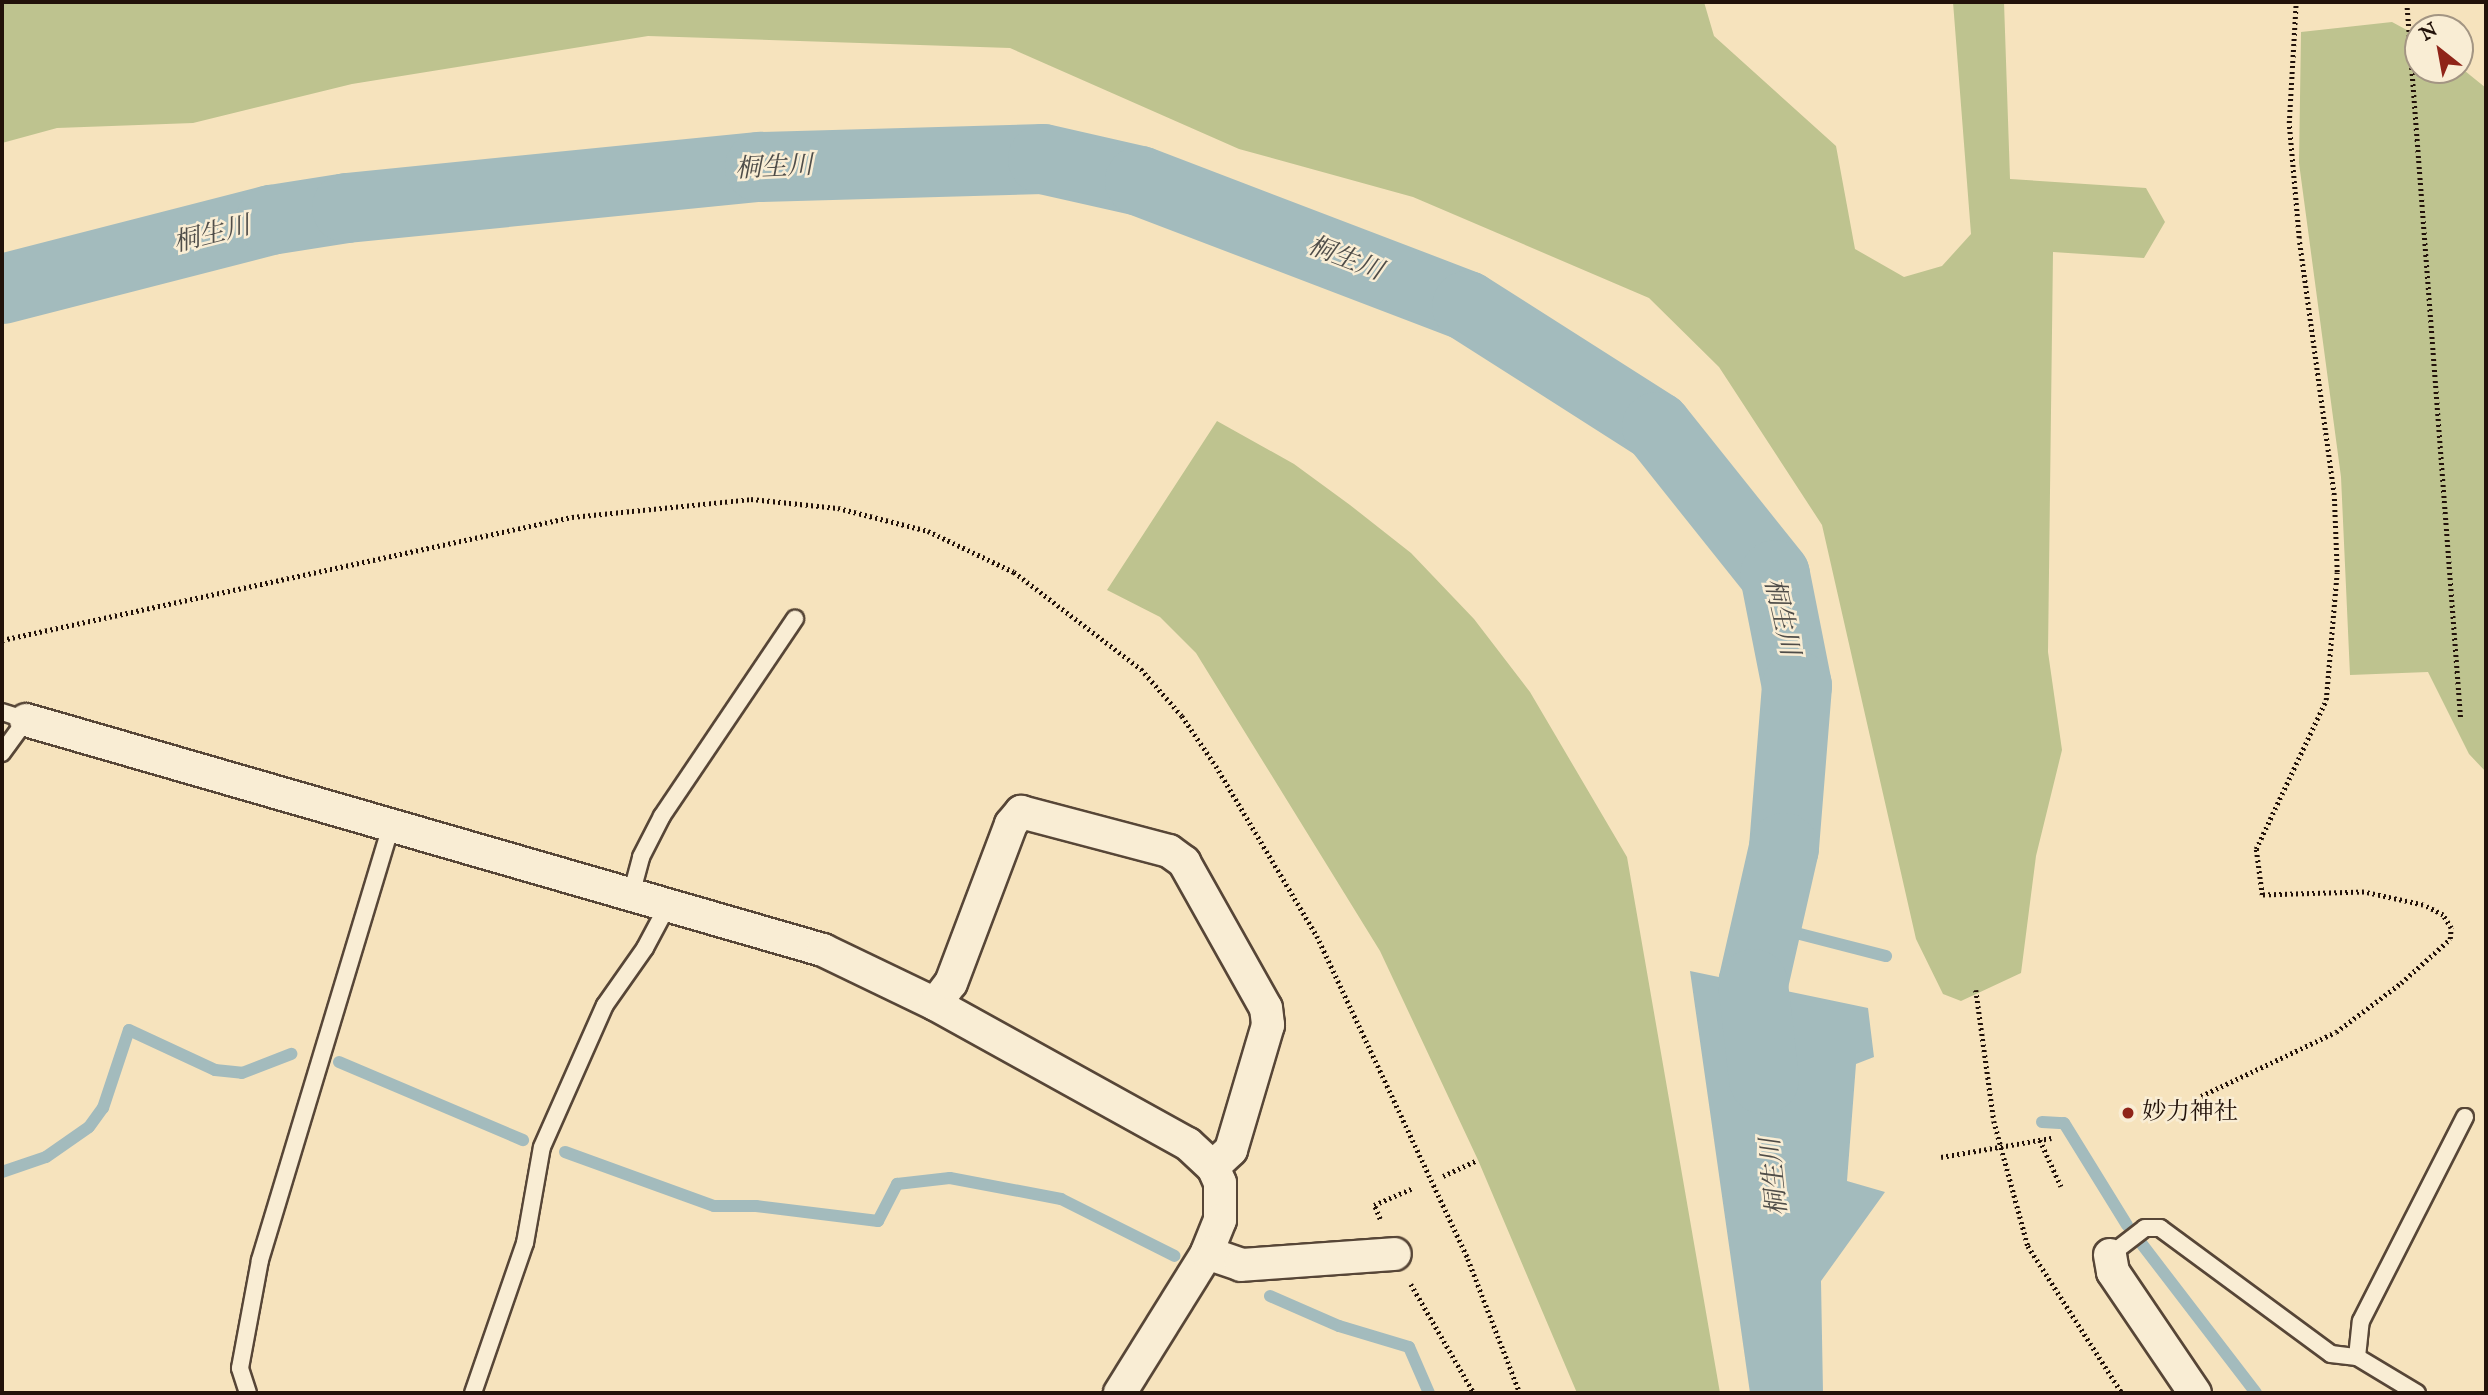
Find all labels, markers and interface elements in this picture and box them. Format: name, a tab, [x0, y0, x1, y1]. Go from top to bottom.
north arrow	[2404, 14, 2474, 84]
text: N	[2416, 18, 2442, 47]
water label: 桐生川	[734, 150, 814, 186]
water label: 桐生川	[170, 210, 254, 260]
water label: 桐生川	[1303, 230, 1387, 288]
water label: 桐生川	[1757, 575, 1805, 659]
place label: 妙力神社	[2142, 1099, 2238, 1127]
marker: 妙力神社	[2120, 1105, 2136, 1121]
water label: 桐生川	[1755, 1137, 1795, 1217]

